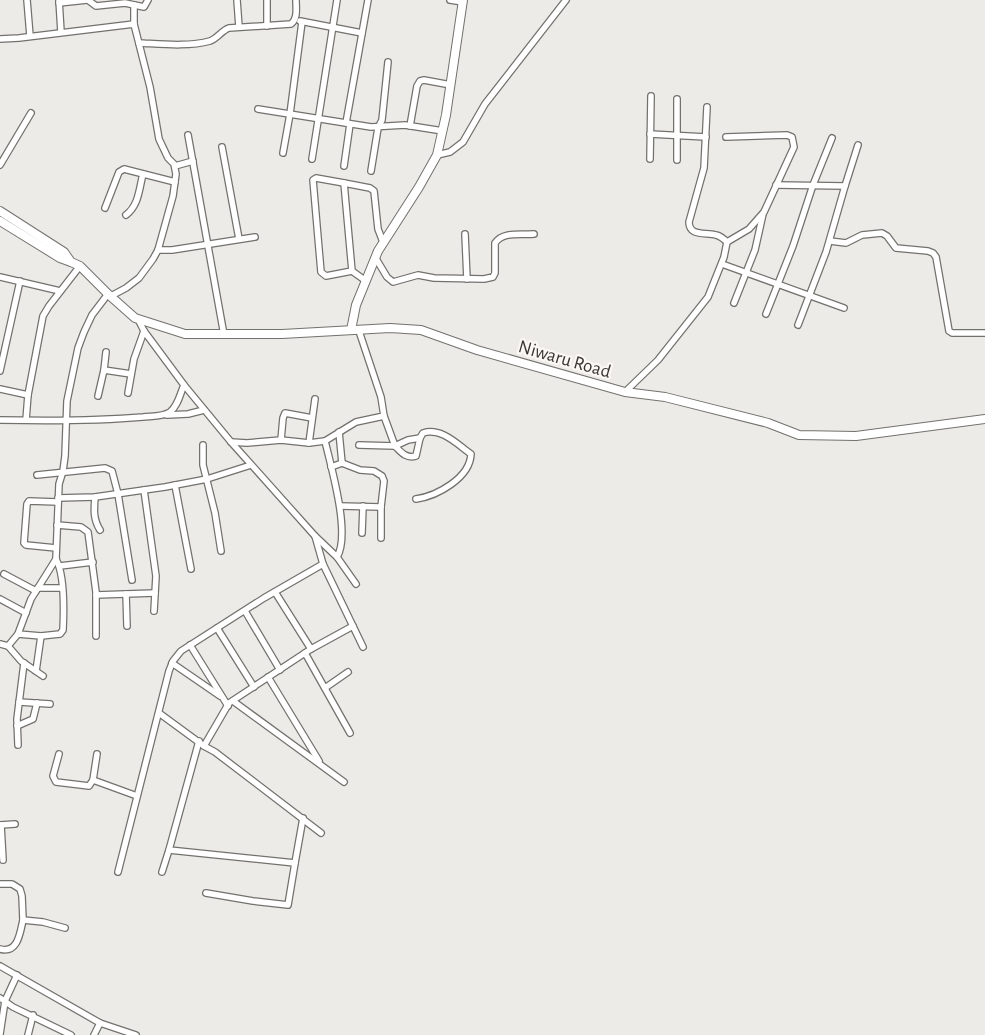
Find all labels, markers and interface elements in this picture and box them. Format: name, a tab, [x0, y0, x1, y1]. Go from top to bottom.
street label: Niwaru Road	[516, 337, 613, 382]

